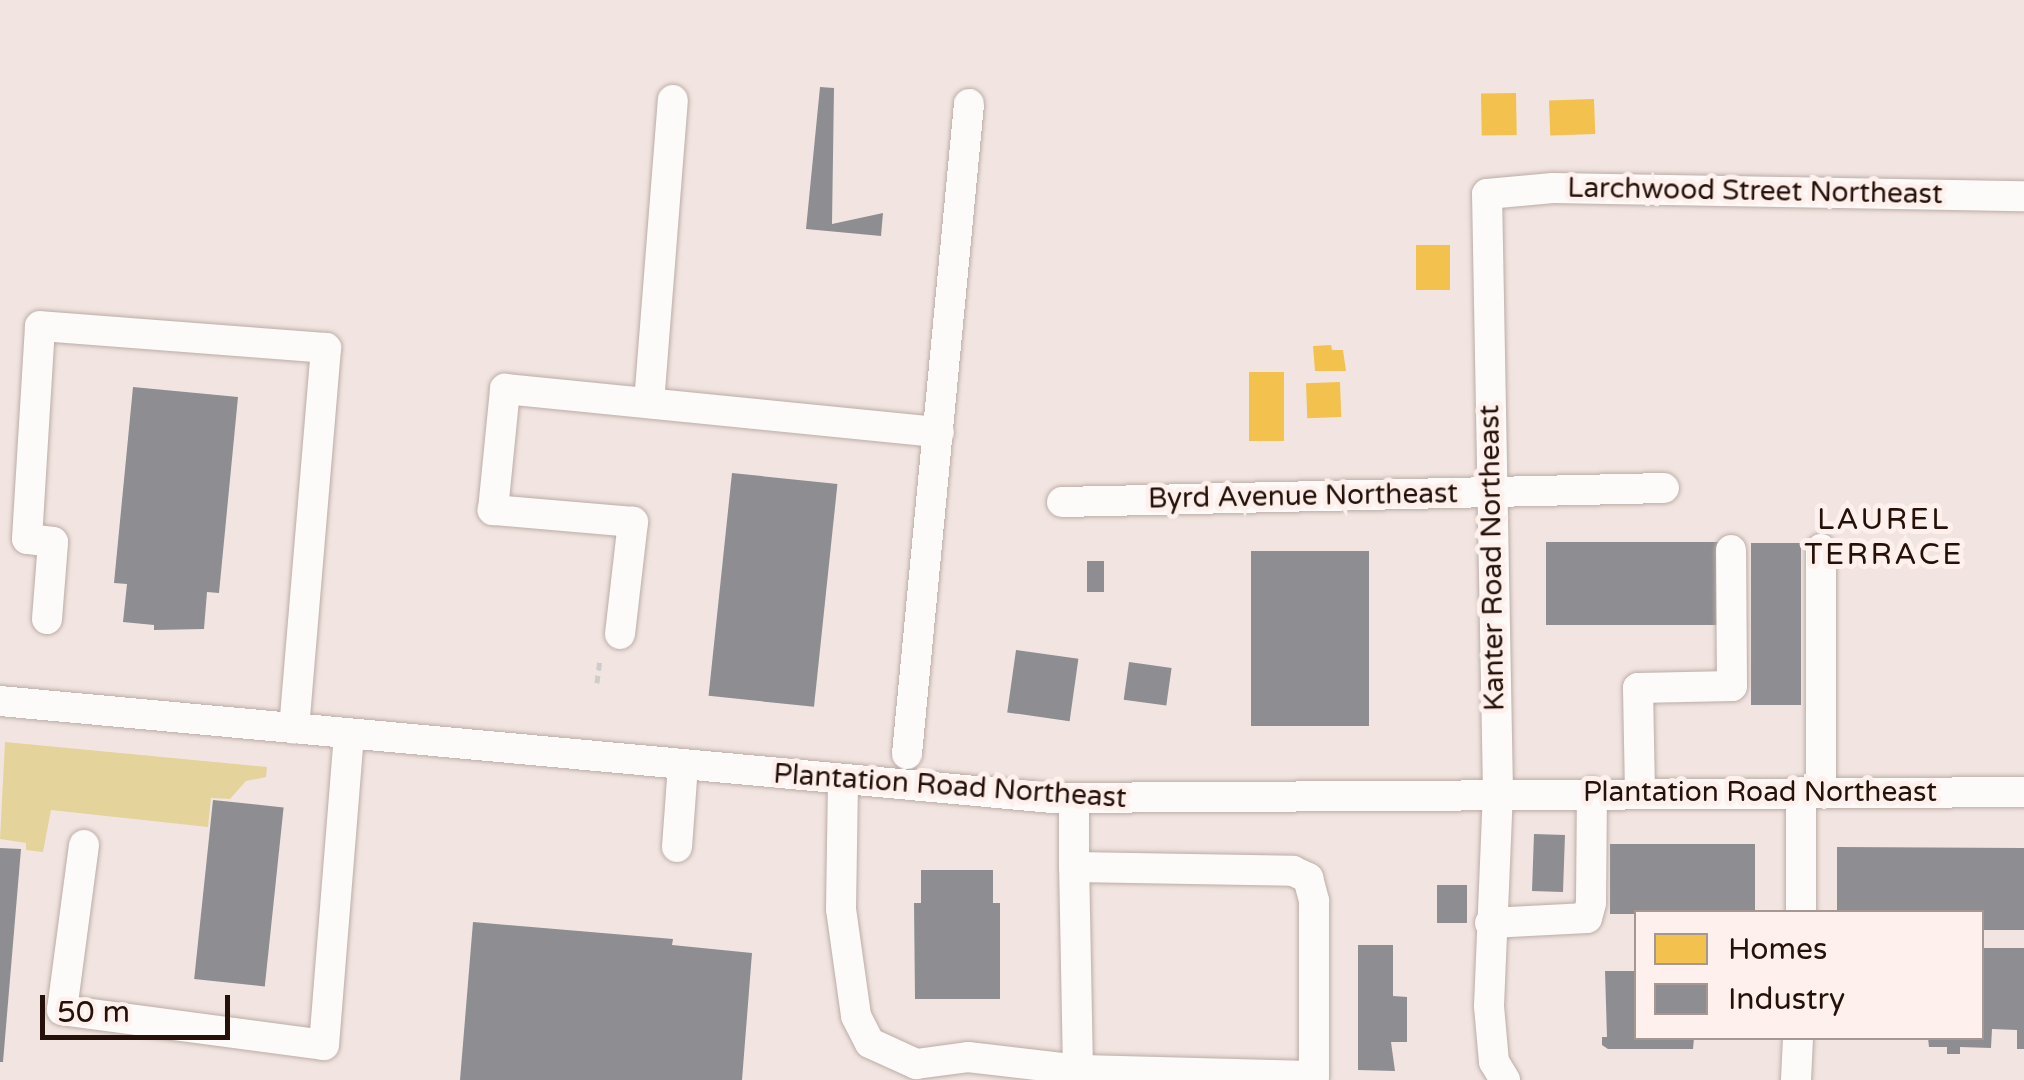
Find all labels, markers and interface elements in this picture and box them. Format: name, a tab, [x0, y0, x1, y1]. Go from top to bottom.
street label: Larchwood Street Northeast	[1567, 171, 1943, 211]
street label: Kanter Road Northeast	[1473, 405, 1511, 711]
street label: Byrd Avenue Northeast	[1148, 476, 1458, 516]
district label: LAUREL TERRACE	[1804, 502, 1964, 572]
street label: Plantation Road Northeast	[772, 757, 1128, 815]
street label: Plantation Road Northeast	[1583, 775, 1937, 809]
legend	[1634, 910, 1984, 1040]
text: Homes	[1728, 931, 1827, 968]
scale bar	[45, 975, 235, 1037]
text: Industry	[1728, 981, 1845, 1018]
text: 50 m	[57, 994, 130, 1031]

